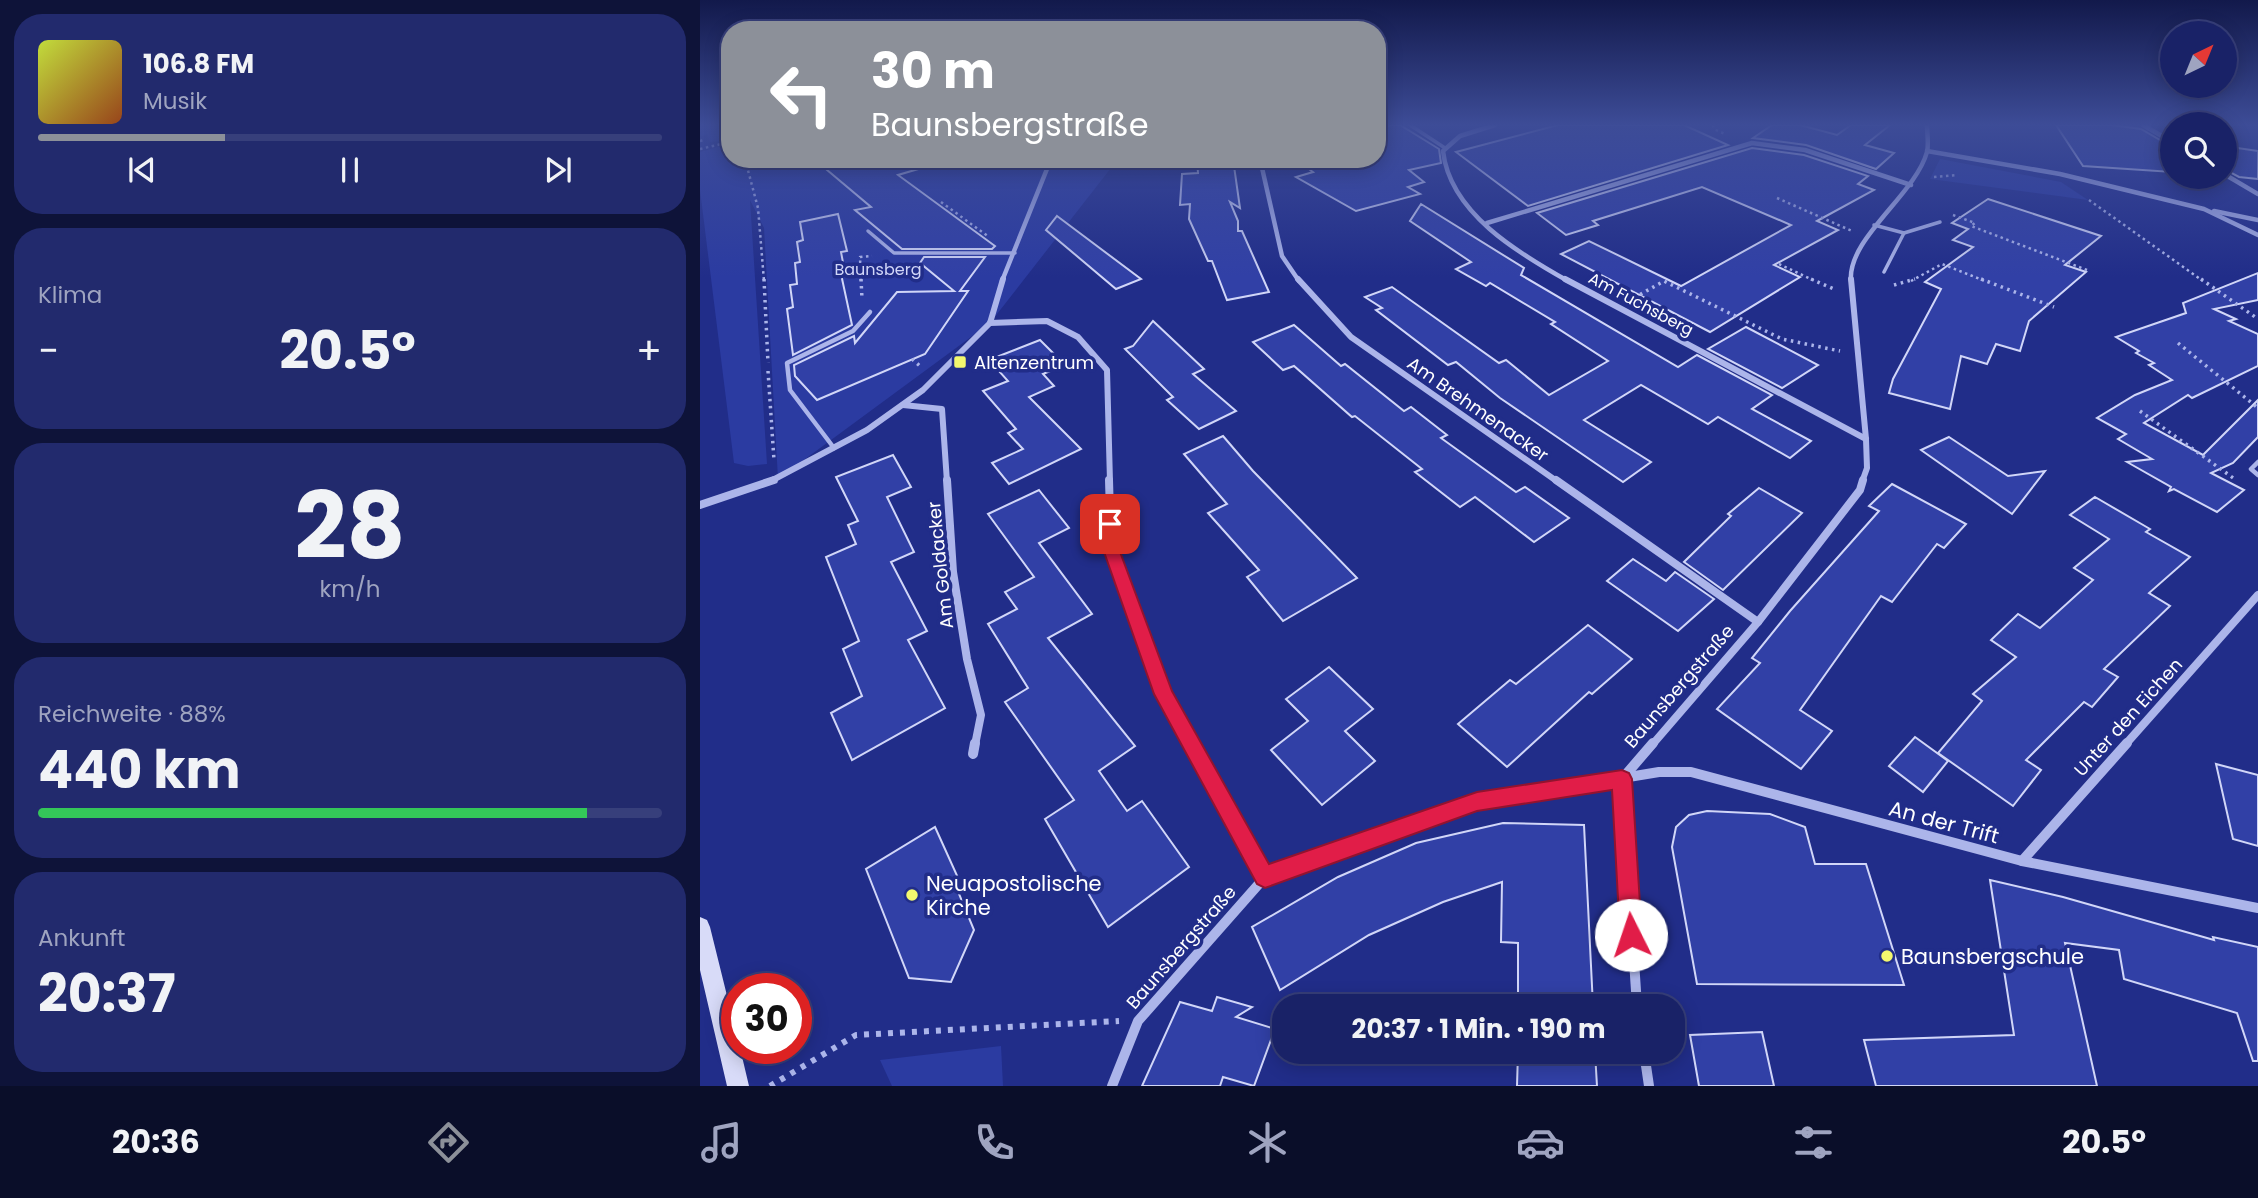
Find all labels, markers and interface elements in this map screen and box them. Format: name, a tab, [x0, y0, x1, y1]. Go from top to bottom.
north arrow	[2160, 21, 2236, 98]
map controls	[2160, 21, 2237, 189]
text: 30 m	[871, 37, 995, 105]
text: 106.8 FM	[143, 46, 254, 82]
icon: left	[756, 49, 847, 140]
text: Musik	[143, 85, 207, 117]
text: Baunsbergstraße	[871, 102, 1149, 147]
button: search	[2160, 112, 2237, 189]
icon: previous	[123, 151, 161, 189]
icon: pause	[331, 151, 369, 189]
icon: next	[539, 151, 577, 189]
park label: Baunsberg	[835, 258, 921, 281]
street label: Am Fuchsberg	[1585, 267, 1697, 341]
text: Klima	[38, 279, 102, 311]
text: 20.5°	[279, 314, 416, 387]
text: −	[38, 324, 59, 377]
text: +	[636, 324, 662, 377]
place label: Altenzentrum	[974, 350, 1094, 375]
street label: Am Brehmenacker	[1402, 351, 1554, 467]
marker: Altenzentrum	[952, 354, 968, 370]
text: 28	[295, 462, 405, 590]
pin	[1080, 494, 1140, 554]
street label: Am Goldacker	[921, 500, 959, 630]
icon: arrive	[1091, 505, 1129, 543]
text: km/h	[319, 573, 381, 605]
street label: Baunsbergstraße	[1618, 619, 1740, 753]
street label: Unter den Eichen	[2068, 652, 2188, 782]
text: Reichweite · 88%	[38, 698, 226, 730]
text: 440 km	[38, 733, 241, 806]
street label: An der Trift	[1886, 793, 2002, 851]
place label: Neuapostolische Kirche	[926, 869, 1102, 922]
street label: Baunsbergstraße	[1120, 880, 1242, 1014]
marker: Neuapostolische Kirche	[904, 887, 920, 903]
position arrow	[1594, 898, 1668, 972]
text: Ankunft	[38, 922, 125, 954]
place label: Baunsbergschule	[1901, 942, 2084, 971]
marker: Baunsbergschule	[1879, 948, 1895, 964]
text: 20:37	[38, 957, 176, 1030]
speed limit sign: 30	[721, 973, 812, 1064]
text: 20:37 · 1 Min. · 190 m	[1352, 1011, 1605, 1047]
icon: directions	[424, 1118, 473, 1167]
icon: music	[697, 1118, 746, 1167]
icon: phone	[970, 1118, 1019, 1167]
icon: climate	[1243, 1118, 1292, 1167]
icon: car	[1516, 1118, 1565, 1167]
icon: filters	[1789, 1118, 1838, 1167]
text: 20:36	[112, 1119, 200, 1164]
text: 20.5°	[2062, 1119, 2146, 1164]

